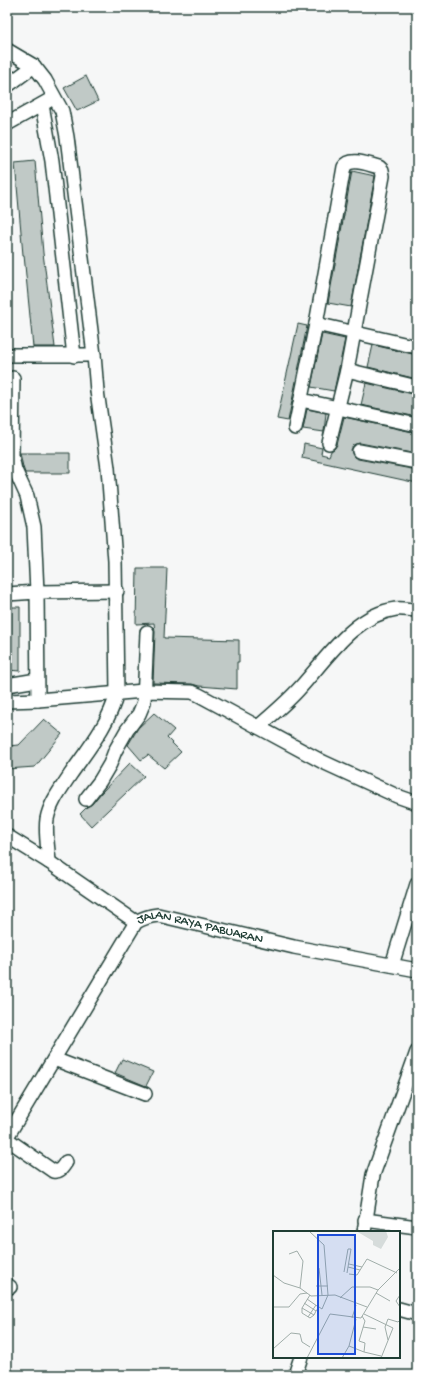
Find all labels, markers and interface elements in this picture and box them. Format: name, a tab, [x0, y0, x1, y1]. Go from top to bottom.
street label: JALAN RAYA PABUARAN	[134, 907, 265, 947]
inset map	[273, 1231, 400, 1358]

